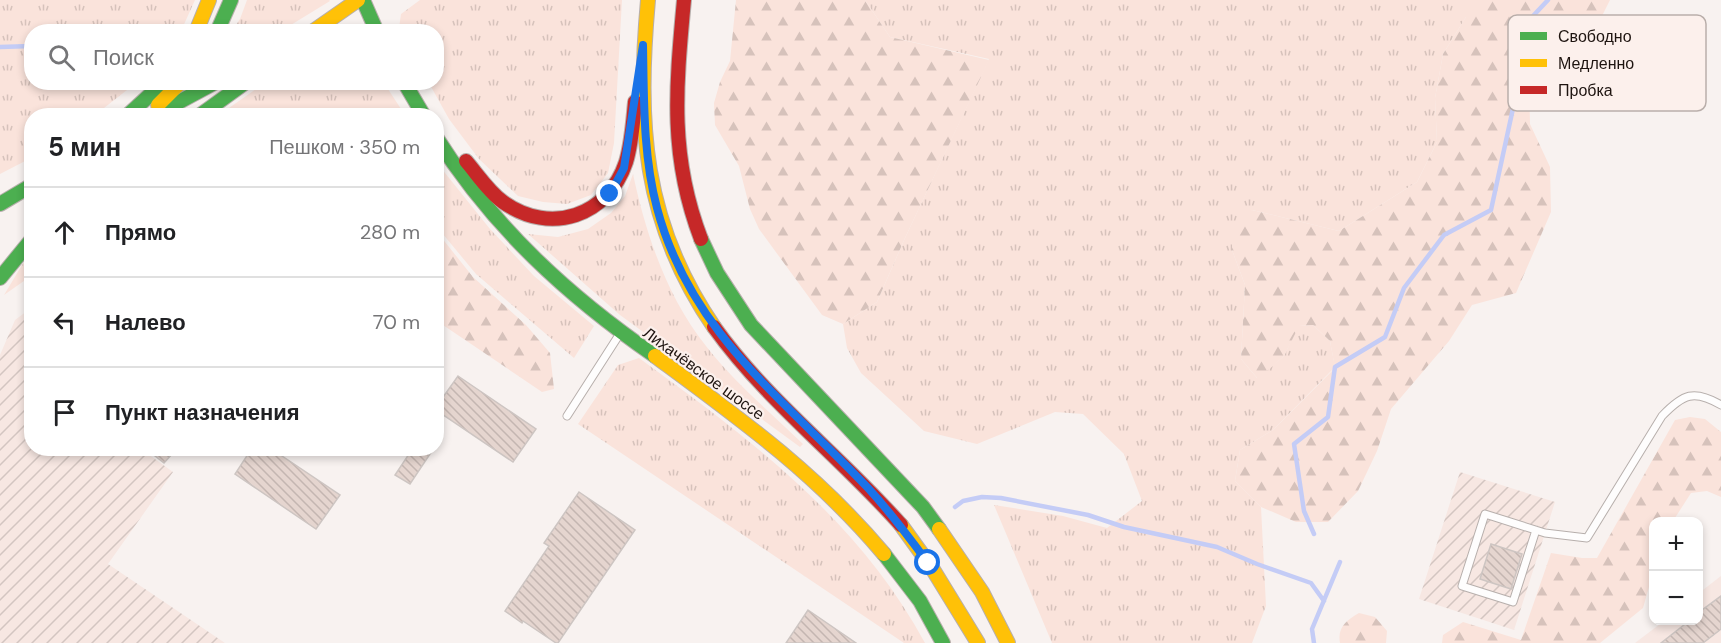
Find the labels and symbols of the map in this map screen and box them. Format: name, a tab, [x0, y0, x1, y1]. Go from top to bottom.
legend	[1508, 15, 1706, 111]
text: Свободно	[1558, 26, 1632, 47]
text: Медленно	[1558, 53, 1634, 74]
text: Пробка	[1558, 80, 1613, 101]
route end	[596, 180, 622, 206]
street label: Лихачёвское шоссе	[639, 322, 769, 425]
route start	[914, 549, 940, 575]

